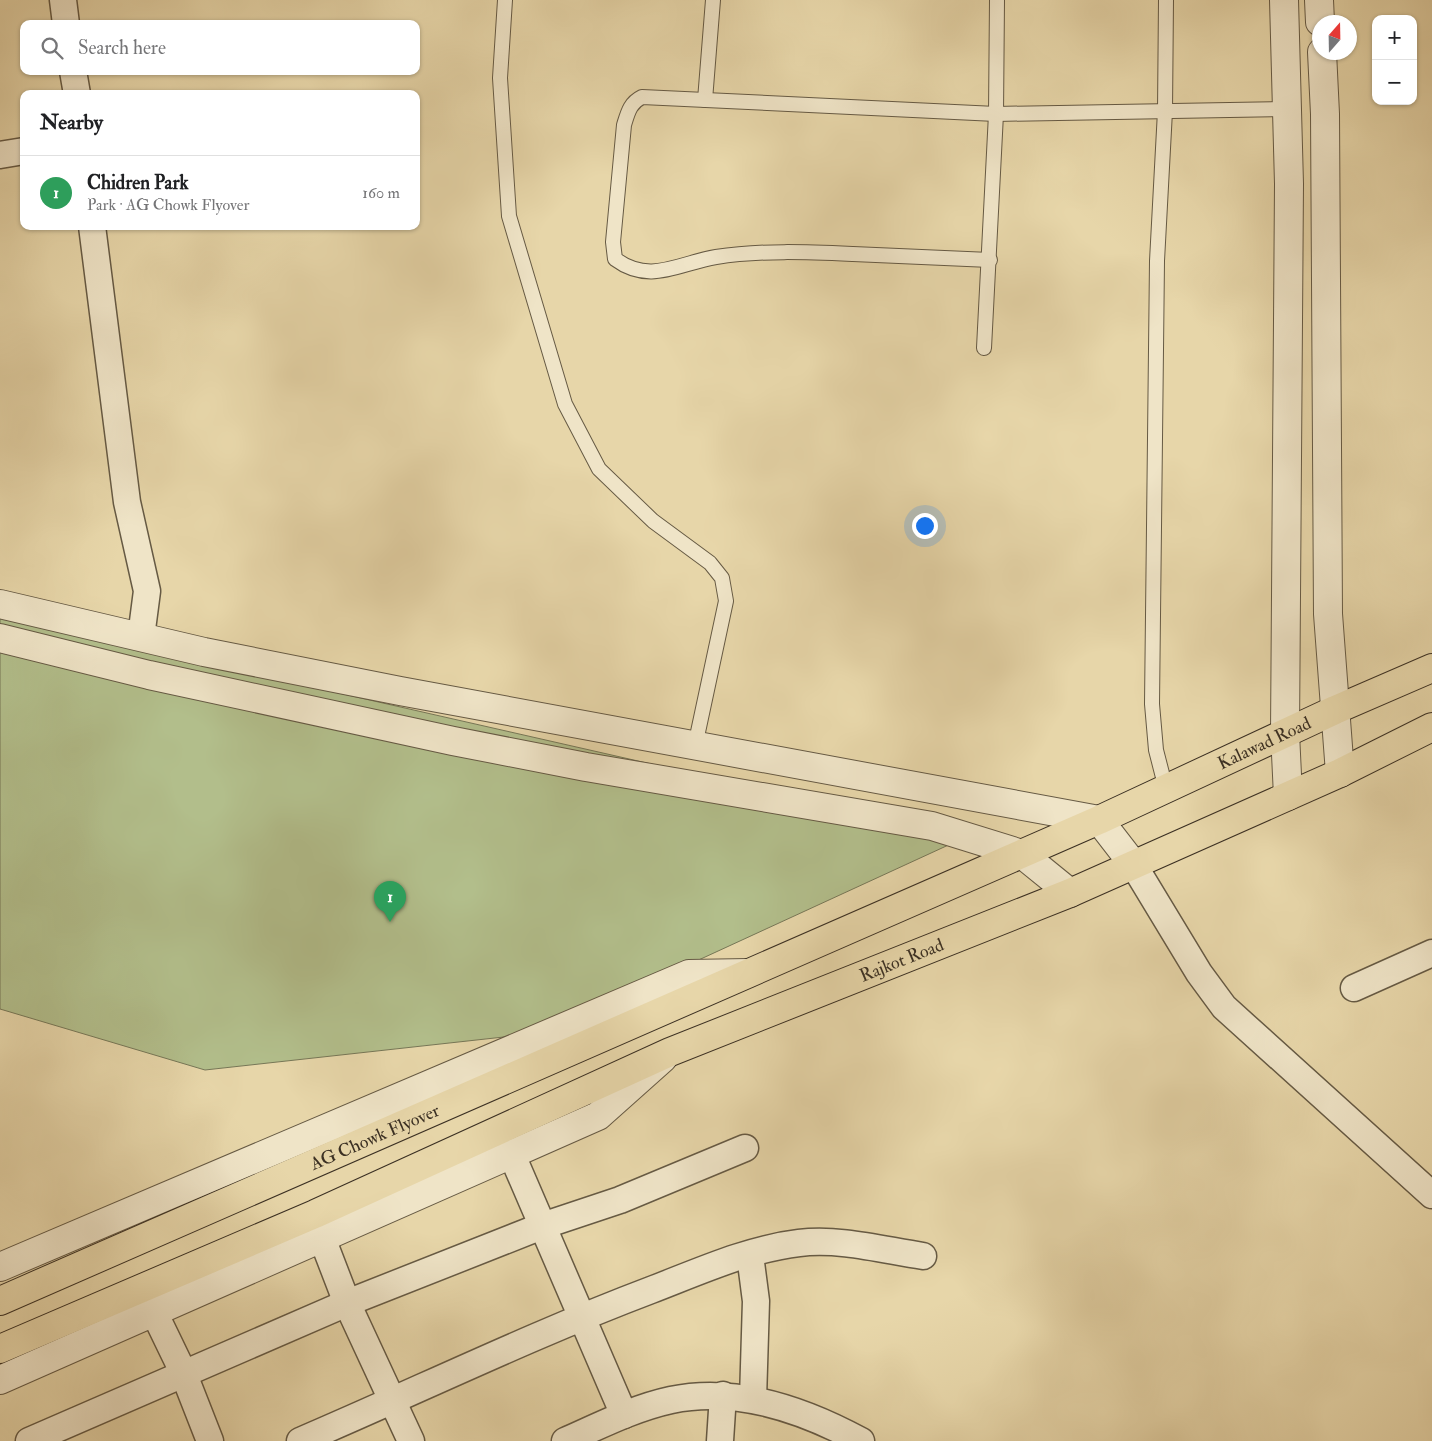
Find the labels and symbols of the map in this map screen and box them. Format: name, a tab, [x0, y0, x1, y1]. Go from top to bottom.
north arrow	[1312, 15, 1357, 60]
your location	[912, 513, 938, 539]
street label: Kalawad Road	[1214, 711, 1315, 775]
pin: 1	[374, 881, 406, 922]
street label: Rajkot Road	[856, 933, 947, 987]
street label: AG Chowk Flyover	[306, 1099, 443, 1176]

